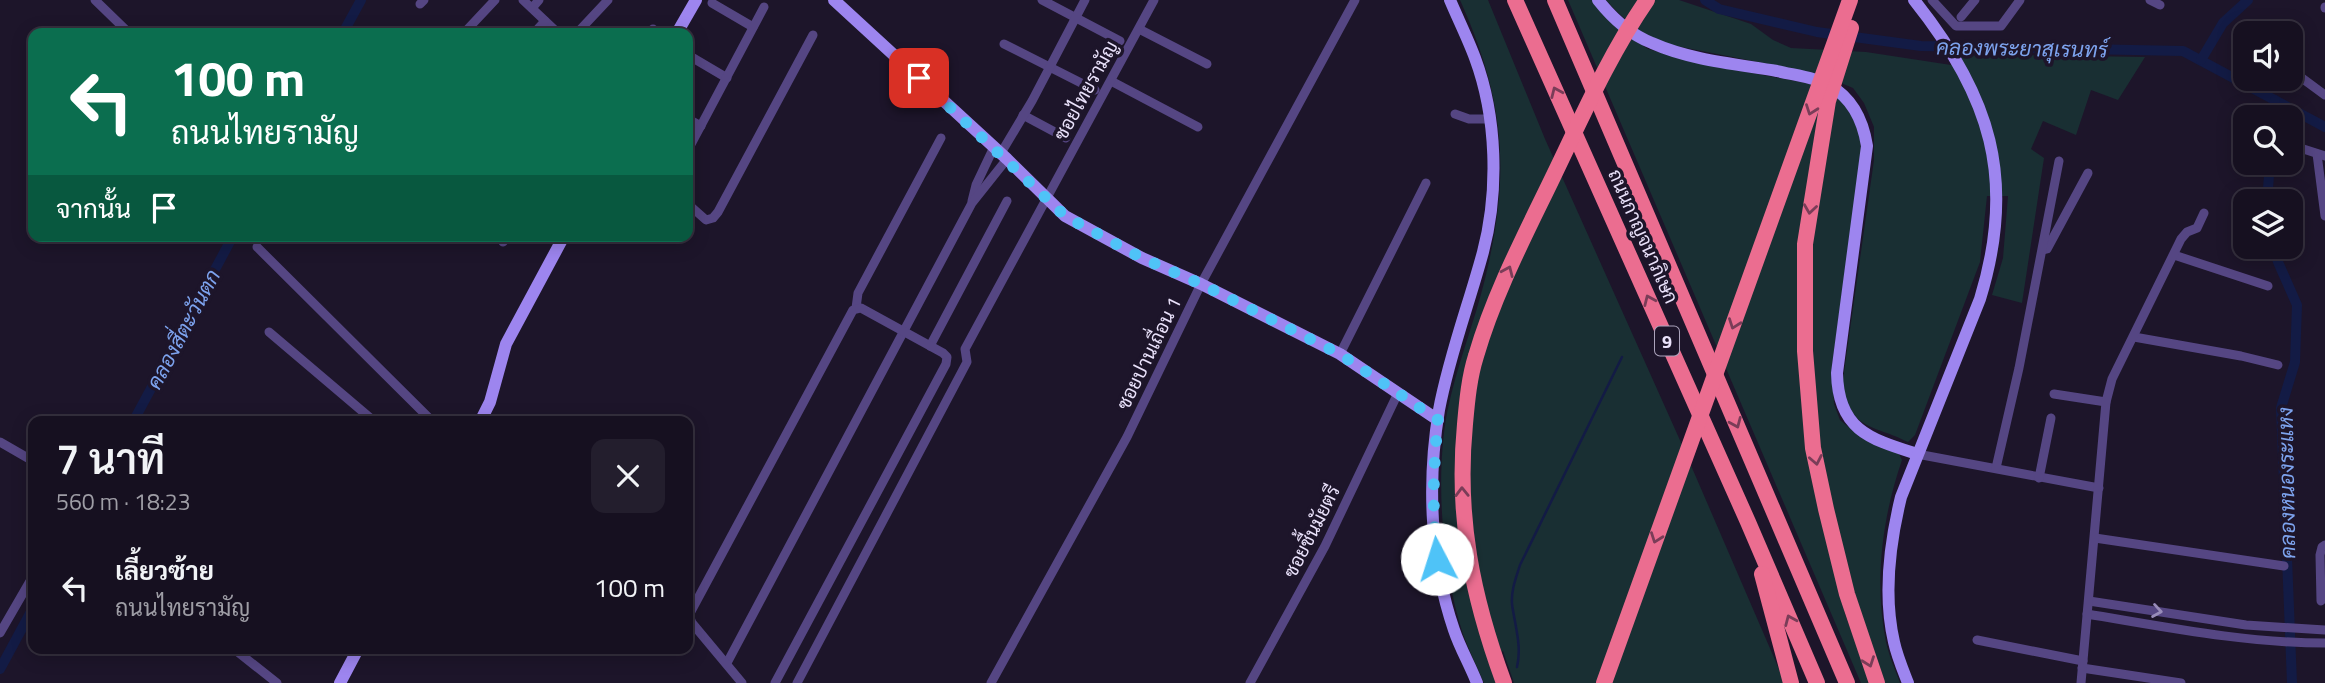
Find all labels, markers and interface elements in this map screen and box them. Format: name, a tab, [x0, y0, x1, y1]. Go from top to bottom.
map controls	[2233, 21, 2303, 259]
button: sound	[2233, 21, 2303, 91]
water label: คลองพระยาสุเรนทร์	[1936, 31, 2111, 66]
street label: ซอยไทยรามัญ	[1046, 35, 1124, 145]
text: 100 m	[171, 40, 305, 115]
pin	[889, 48, 949, 108]
icon: left	[56, 56, 147, 147]
icon: arrive	[900, 59, 938, 97]
one-way arrow	[1550, 87, 1564, 99]
one-way arrow	[1805, 104, 1819, 116]
button: search	[2233, 105, 2303, 175]
text: ถนนไทยรามัญ	[171, 108, 359, 156]
street label: ถนนกาญจนาภิเษก	[1601, 164, 1687, 308]
text: จากนั้น	[56, 189, 131, 228]
icon: arrive	[145, 189, 183, 227]
button: layers	[2233, 189, 2303, 259]
one-way arrow	[1803, 203, 1818, 215]
water label: คลองสี่ตะวันตก	[135, 262, 228, 395]
one-way arrow	[1500, 266, 1514, 279]
street label: ซอยปานเถื่อน 1	[1106, 291, 1188, 414]
one-way arrow	[1643, 295, 1657, 307]
one-way arrow	[1728, 318, 1742, 330]
road number: 9	[1655, 326, 1679, 356]
water label: คลองหนองระแหง	[2269, 407, 2303, 559]
one-way arrow	[1728, 416, 1742, 429]
text: 7 นาที	[56, 426, 165, 490]
button: close	[591, 439, 665, 513]
one-way arrow	[1807, 454, 1822, 466]
street label: ซอยชื้นมัยตรี	[1273, 478, 1347, 582]
text: 560 m · 18:23	[56, 484, 191, 519]
one-way arrow	[1454, 486, 1470, 496]
position arrow	[1400, 522, 1474, 596]
one-way arrow	[1650, 532, 1664, 544]
text: เลี้ยวซ้าย	[115, 551, 214, 590]
text: 100 m	[594, 568, 665, 607]
icon: left	[56, 569, 94, 607]
text: ถนนไทยรามัญ	[115, 590, 250, 625]
one-way arrow	[2151, 603, 2162, 618]
one-way arrow	[1784, 615, 1798, 627]
one-way arrow	[1861, 655, 1875, 667]

